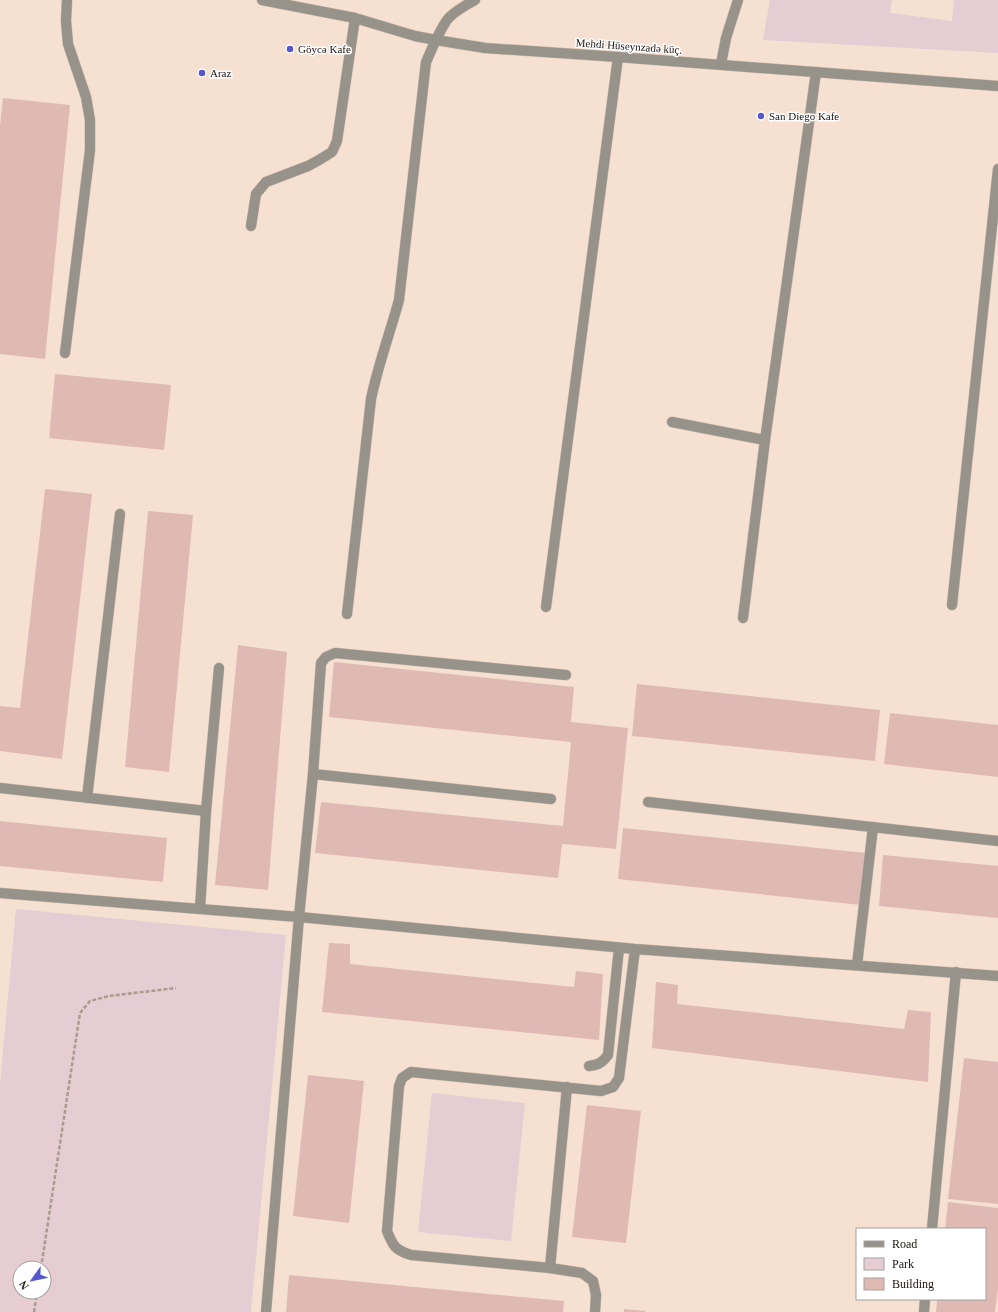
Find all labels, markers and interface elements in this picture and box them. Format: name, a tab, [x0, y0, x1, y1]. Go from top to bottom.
street label: Mehdi Hüseynzadə küç.	[575, 36, 683, 56]
place label: Göycə Kafe	[298, 43, 351, 55]
marker: Göycə Kafe	[285, 44, 295, 54]
place label: Araz	[210, 67, 231, 79]
marker: Araz	[197, 68, 207, 78]
place label: San Diego Kafe	[769, 110, 839, 122]
marker: San Diego Kafe	[756, 111, 766, 121]
legend	[856, 1228, 986, 1300]
text: Road	[892, 1237, 917, 1251]
text: Park	[892, 1257, 914, 1271]
north arrow	[12, 1260, 52, 1300]
text: Building	[892, 1277, 934, 1291]
text: N	[16, 1279, 31, 1292]

